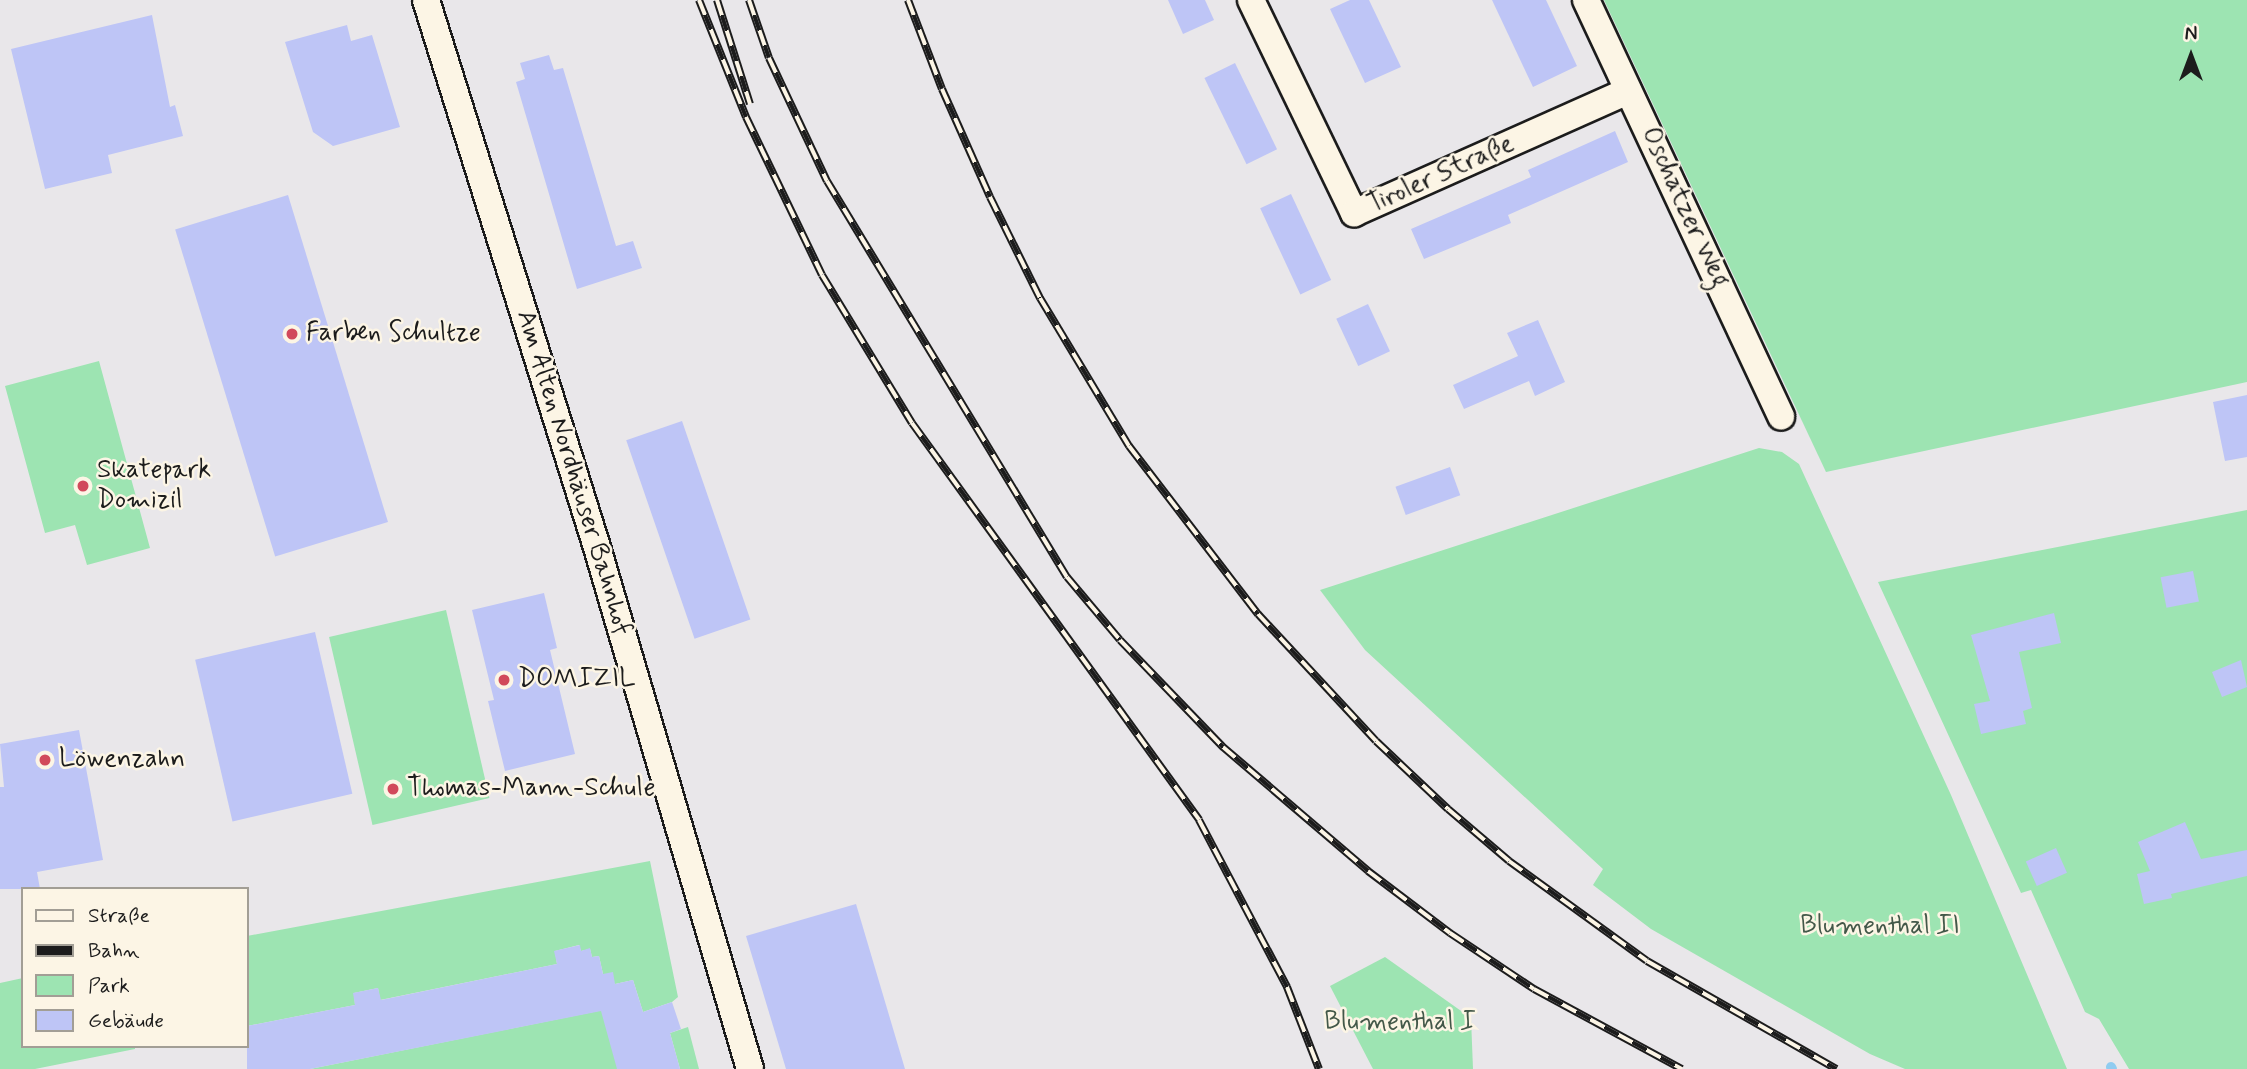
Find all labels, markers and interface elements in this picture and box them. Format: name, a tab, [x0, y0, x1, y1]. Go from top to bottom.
north arrow	[2156, 21, 2226, 91]
text: N	[2185, 22, 2197, 47]
street label: Oschatzer Weg	[1633, 122, 1735, 294]
street label: Tiroler Straße	[1365, 130, 1517, 220]
street label: Am Alten Nordhäuser Bahnhof	[508, 303, 638, 643]
place label: Farben Schultze	[306, 318, 481, 350]
marker: Farben Schultze	[284, 326, 300, 342]
place label: Skatepark Domizil	[97, 455, 211, 516]
marker: Skatepark Domizil	[75, 478, 91, 494]
place label: DOMIZIL	[518, 664, 635, 696]
marker: DOMIZIL	[496, 672, 512, 688]
place label: Löwenzahn	[59, 744, 185, 776]
marker: Löwenzahn	[37, 752, 53, 768]
place label: Thomas-Mann-Schule	[407, 773, 655, 805]
marker: Thomas-Mann-Schule	[385, 781, 401, 797]
legend	[21, 887, 248, 1048]
text: Straße	[88, 902, 150, 930]
park label: Blumenthal II	[1797, 911, 1963, 943]
text: Bahn	[88, 937, 140, 965]
text: Park	[88, 972, 130, 1000]
text: Gebäude	[88, 1007, 164, 1035]
park label: Blumenthal I	[1325, 1007, 1475, 1039]

